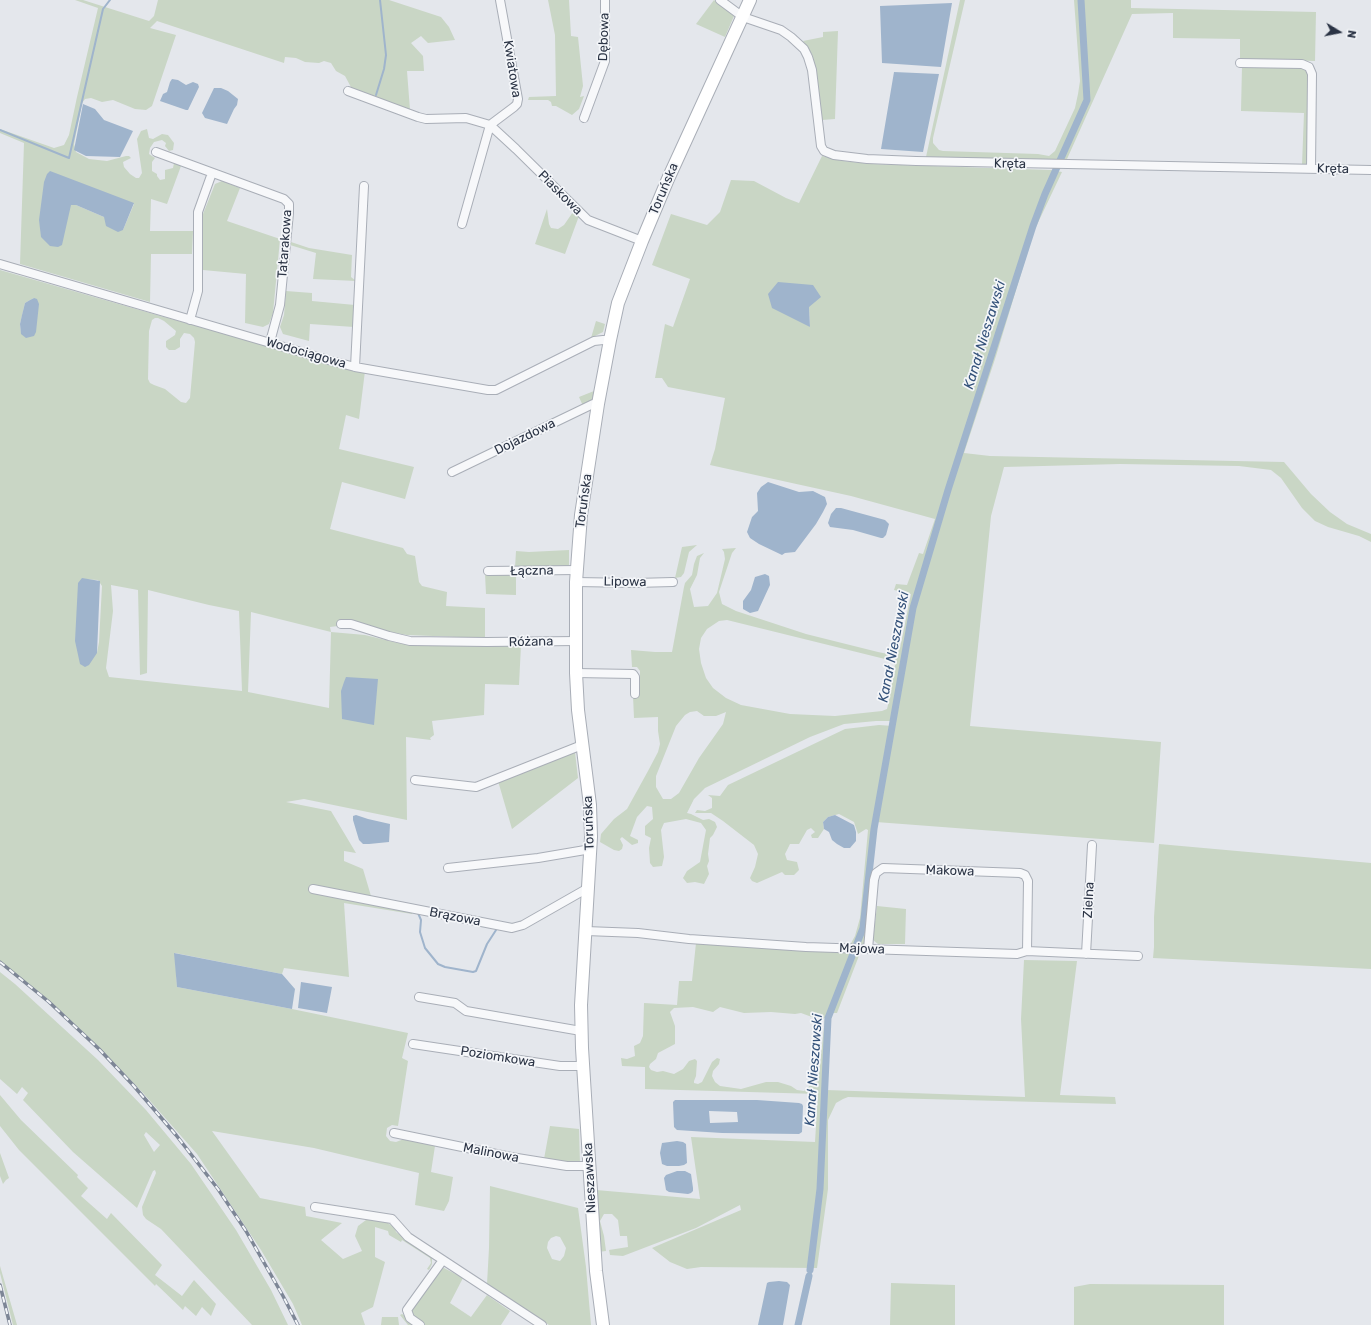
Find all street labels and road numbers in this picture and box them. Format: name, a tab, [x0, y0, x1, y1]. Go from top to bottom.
street label: Dębowa	[595, 12, 613, 62]
street label: Kwiatowa	[500, 39, 524, 99]
street label: Kręta	[994, 156, 1026, 172]
street label: Toruńska	[646, 161, 682, 217]
street label: Kręta	[1317, 161, 1349, 177]
street label: Piaskowa	[535, 168, 585, 218]
street label: Tatarakowa	[275, 209, 295, 279]
street label: Wodociągowa	[264, 334, 348, 372]
street label: Dojazdowa	[492, 416, 558, 458]
street label: Toruńska	[572, 473, 596, 529]
street label: Łączna	[510, 563, 554, 579]
street label: Lipowa	[603, 574, 647, 590]
street label: Różana	[509, 634, 553, 650]
street label: Toruńska	[580, 795, 598, 851]
street label: Makowa	[925, 862, 975, 880]
street label: Zielna	[1080, 881, 1098, 919]
street label: Brązowa	[428, 904, 482, 930]
street label: Majowa	[839, 940, 885, 958]
street label: Poziomkowa	[459, 1043, 537, 1071]
street label: Malinowa	[462, 1140, 520, 1166]
street label: Nieszawska	[580, 1142, 600, 1214]

